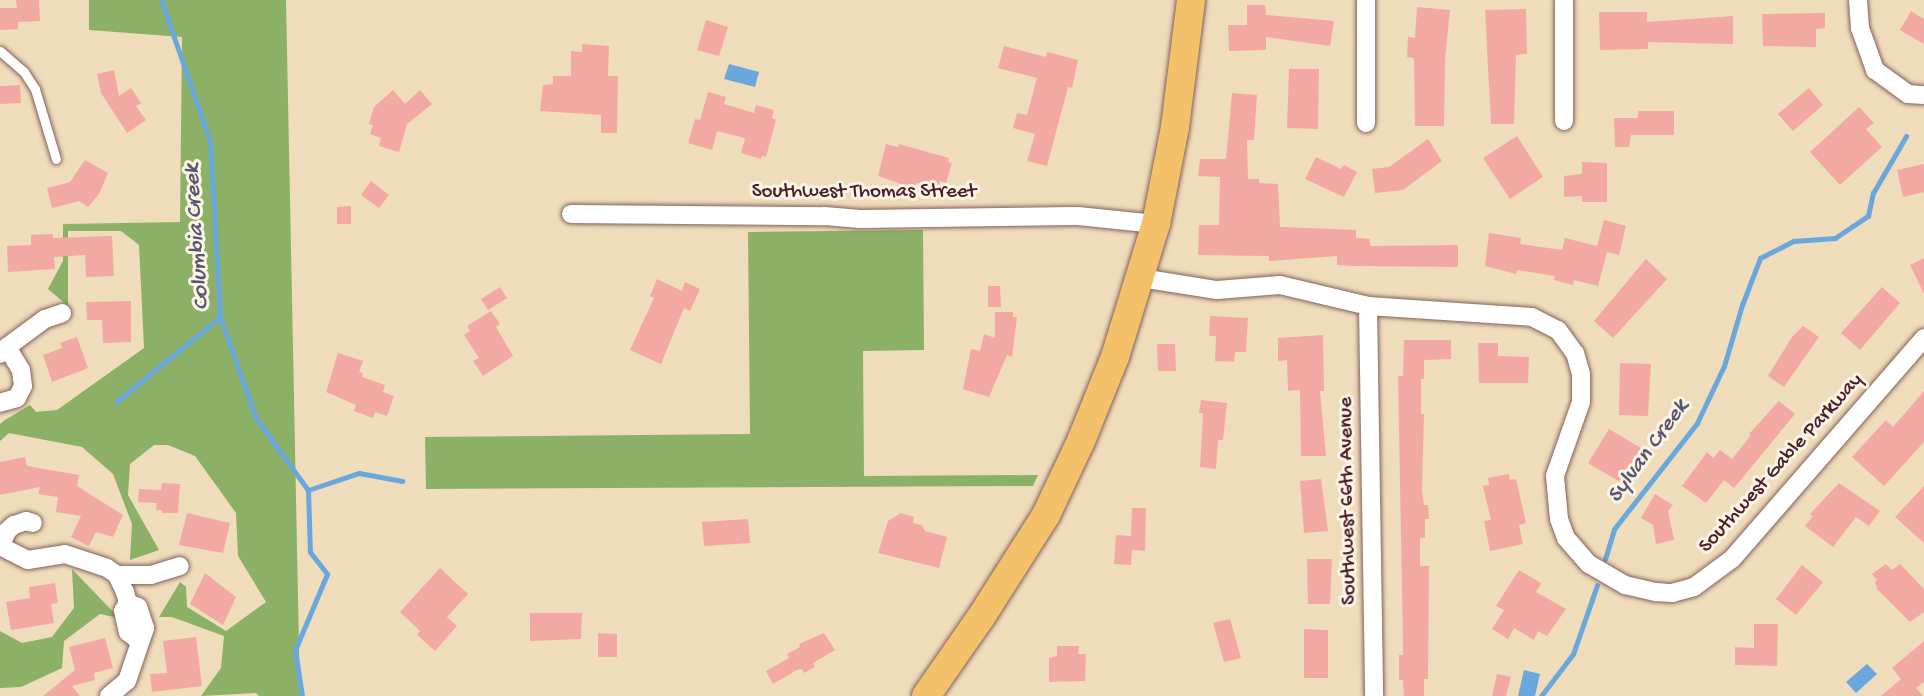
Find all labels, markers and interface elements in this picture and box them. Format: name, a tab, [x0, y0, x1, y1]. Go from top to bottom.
water label: Columbia Creek	[179, 163, 217, 311]
street label: Southwest Thomas Street	[752, 180, 976, 206]
street label: Southwest Gable Parkway	[1695, 369, 1869, 559]
water label: Sylvan Creek	[1602, 395, 1696, 509]
street label: Southwest 66th Avenue	[1335, 397, 1363, 605]

